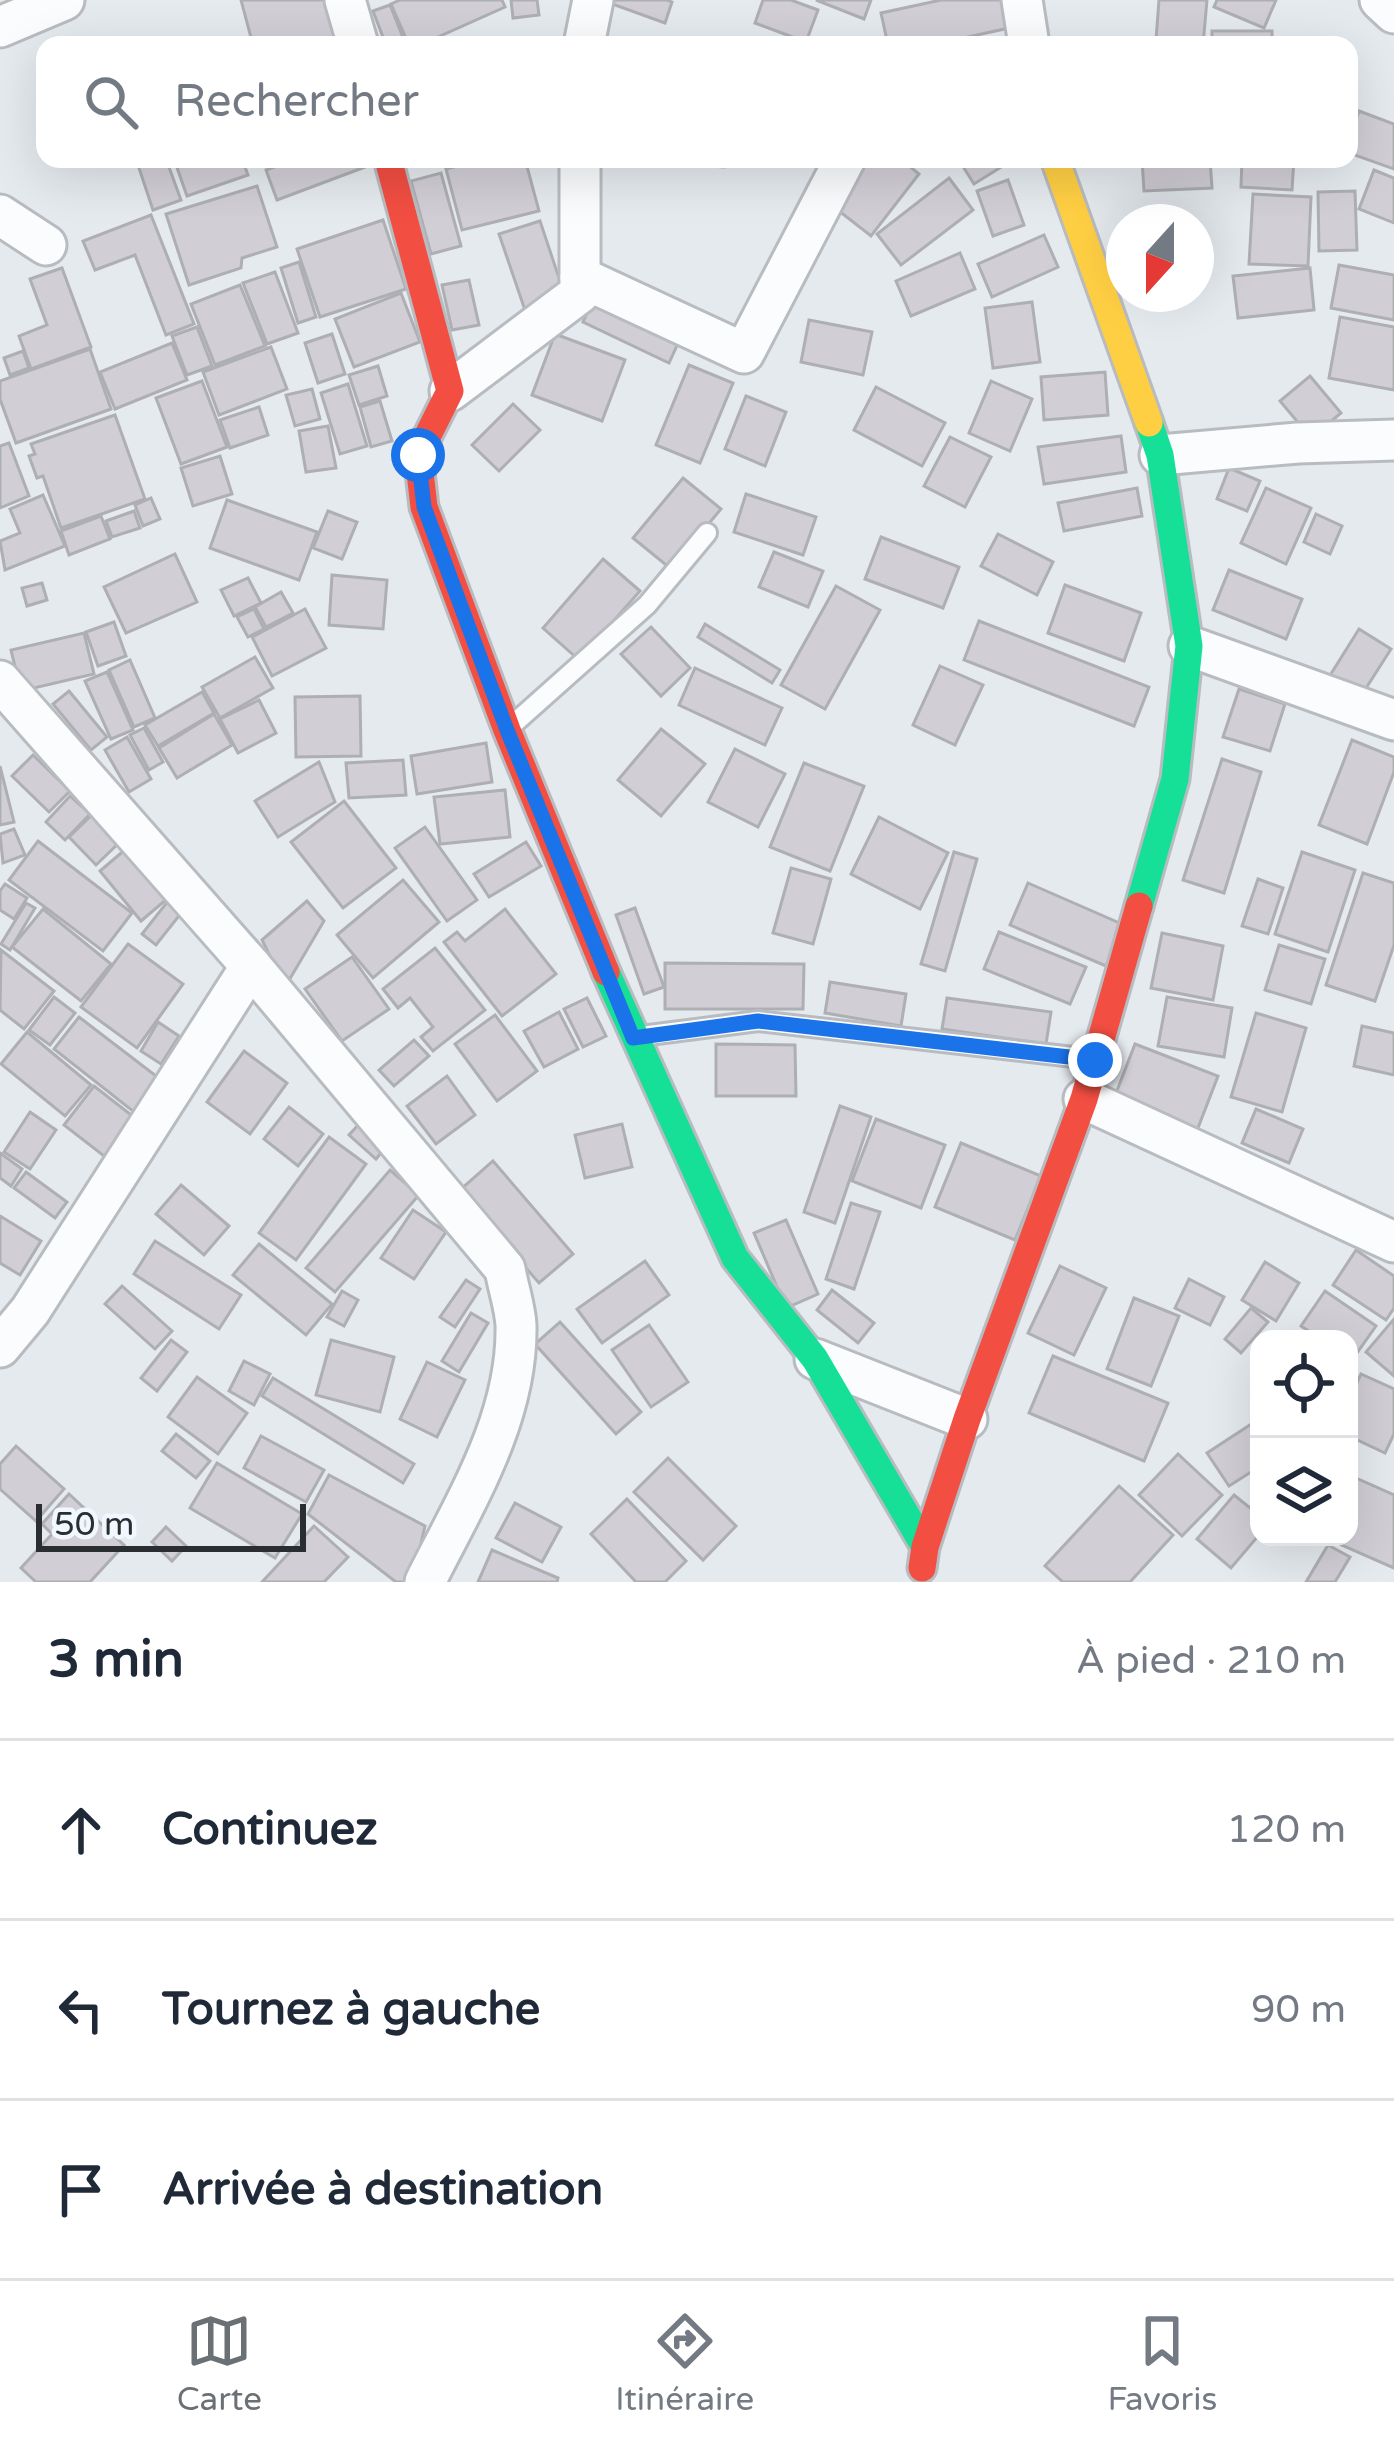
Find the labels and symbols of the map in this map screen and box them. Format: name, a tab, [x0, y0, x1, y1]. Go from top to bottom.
north arrow	[1106, 204, 1214, 312]
route start	[391, 428, 445, 482]
route end	[1068, 1033, 1122, 1087]
scale bar	[36, 1498, 306, 1551]

